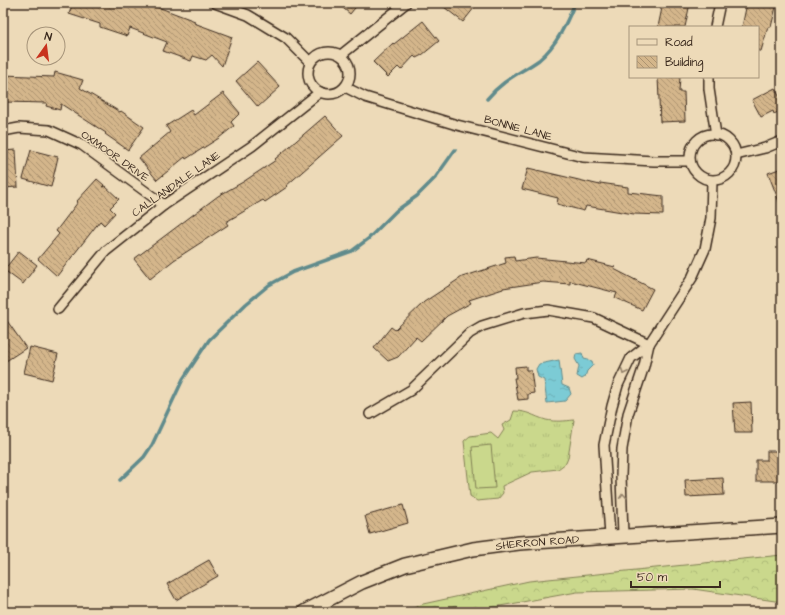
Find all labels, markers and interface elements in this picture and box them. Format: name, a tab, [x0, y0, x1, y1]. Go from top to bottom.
north arrow	[26, 26, 66, 66]
legend	[629, 26, 759, 78]
text: N	[43, 29, 54, 45]
text: Road	[665, 34, 693, 51]
text: Building	[665, 54, 703, 72]
street label: BONNIE LANE	[482, 112, 554, 144]
street label: OXMOOR DRIVE	[78, 127, 153, 185]
street label: CALLANDALE LANE	[129, 148, 224, 220]
one-way arrow	[621, 368, 629, 376]
one-way arrow	[618, 493, 627, 499]
street label: SHERRON ROAD	[494, 532, 580, 554]
scale bar	[631, 563, 720, 589]
text: 50 m	[637, 569, 668, 586]

